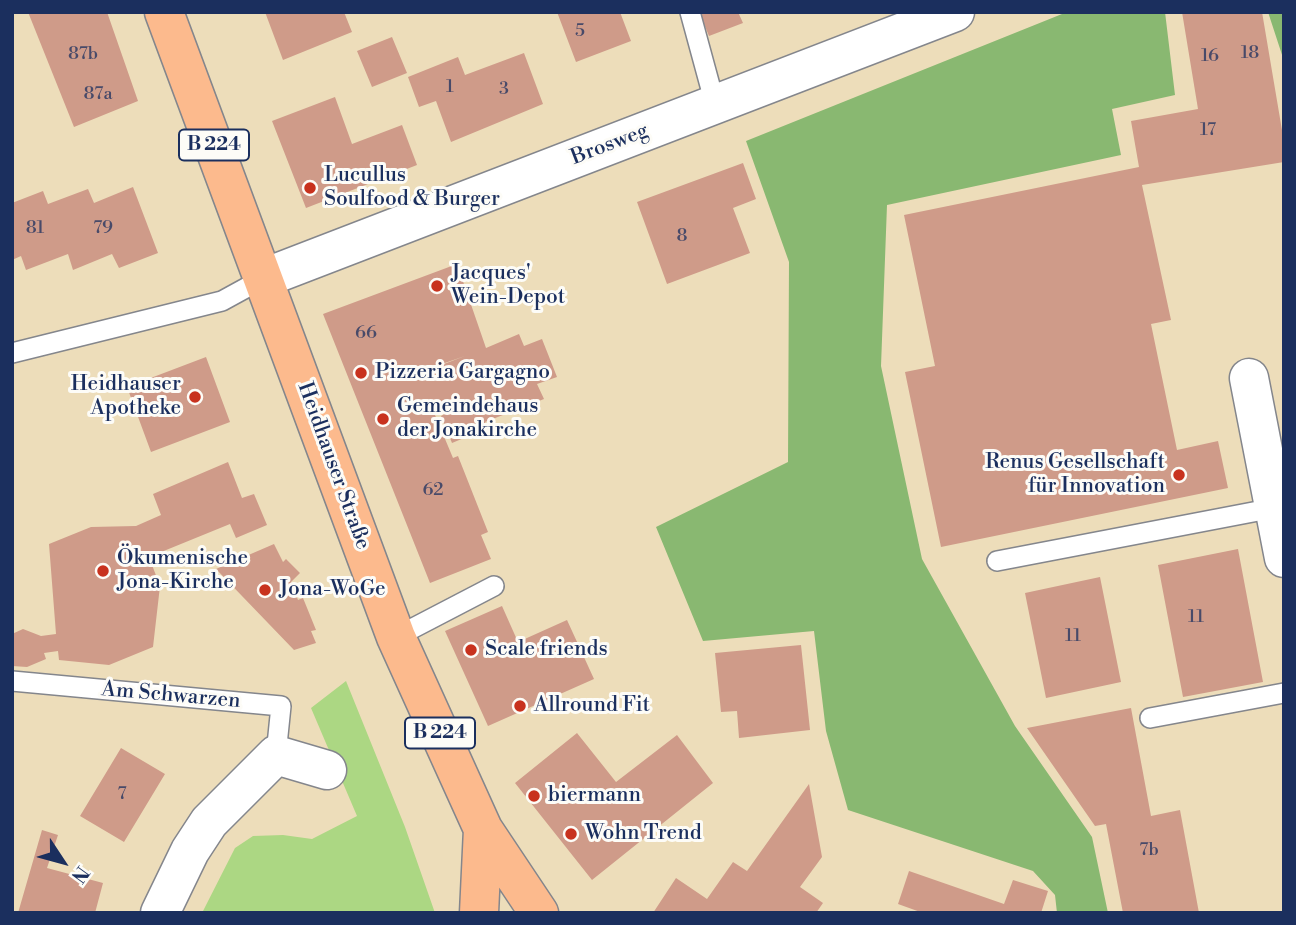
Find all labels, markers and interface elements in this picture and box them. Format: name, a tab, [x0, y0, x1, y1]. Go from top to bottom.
house number: 5	[575, 21, 585, 43]
house number: 18	[1241, 43, 1259, 65]
house number: 87b	[68, 44, 98, 66]
house number: 16	[1201, 46, 1219, 68]
house number: 1	[446, 77, 454, 99]
house number: 3	[499, 79, 509, 101]
house number: 87a	[84, 84, 112, 106]
street label: Brosweg	[568, 119, 652, 171]
house number: 17	[1200, 120, 1216, 142]
road number: B 224	[179, 130, 249, 160]
place label: Lucullus Soulfood & Burger	[324, 163, 500, 213]
marker: Lucullus Soulfood & Burger	[302, 180, 318, 196]
house number: 81	[26, 218, 44, 240]
house number: 79	[93, 218, 113, 240]
house number: 8	[676, 226, 688, 248]
place label: Jacques' Wein-Depot	[451, 261, 565, 311]
marker: Jacques' Wein-Depot	[429, 278, 445, 294]
house number: 66	[355, 323, 377, 345]
place label: Pizzeria Gargagno	[375, 360, 550, 386]
marker: Pizzeria Gargagno	[353, 365, 369, 381]
place label: Heidhauser Apotheke	[71, 372, 181, 422]
street label: Heidhauser Straße	[291, 379, 375, 553]
marker: Heidhauser Apotheke	[187, 389, 203, 405]
place label: Gemeindehaus der Jonakirche	[397, 394, 538, 444]
marker: Gemeindehaus der Jonakirche	[375, 411, 391, 427]
place label: Renus Gesellschaft für Innovation	[985, 450, 1165, 500]
marker: Renus Gesellschaft für Innovation	[1171, 467, 1187, 483]
house number: 62	[422, 480, 444, 502]
place label: Ökumenische Jona-Kirche	[117, 546, 248, 596]
marker: Ökumenische Jona-Kirche	[95, 563, 111, 579]
place label: Jona-WoGe	[279, 577, 386, 603]
marker: Jona-WoGe	[257, 582, 273, 598]
house number: 11	[1188, 607, 1204, 629]
house number: 11	[1065, 626, 1081, 648]
place label: Scale friends	[485, 637, 608, 663]
marker: Scale friends	[463, 642, 479, 658]
street label: Am Schwarzen	[100, 677, 242, 715]
place label: Allround Fit	[534, 693, 650, 719]
marker: Allround Fit	[512, 698, 528, 714]
road number: B 224	[405, 718, 475, 748]
place label: biermann	[548, 783, 641, 809]
house number: 7	[117, 784, 127, 806]
marker: biermann	[526, 788, 542, 804]
place label: Wohn Trend	[585, 821, 702, 847]
marker: Wohn Trend	[563, 826, 579, 842]
north arrow	[28, 827, 98, 897]
house number: 7b	[1139, 840, 1159, 862]
text: N	[66, 861, 94, 887]

